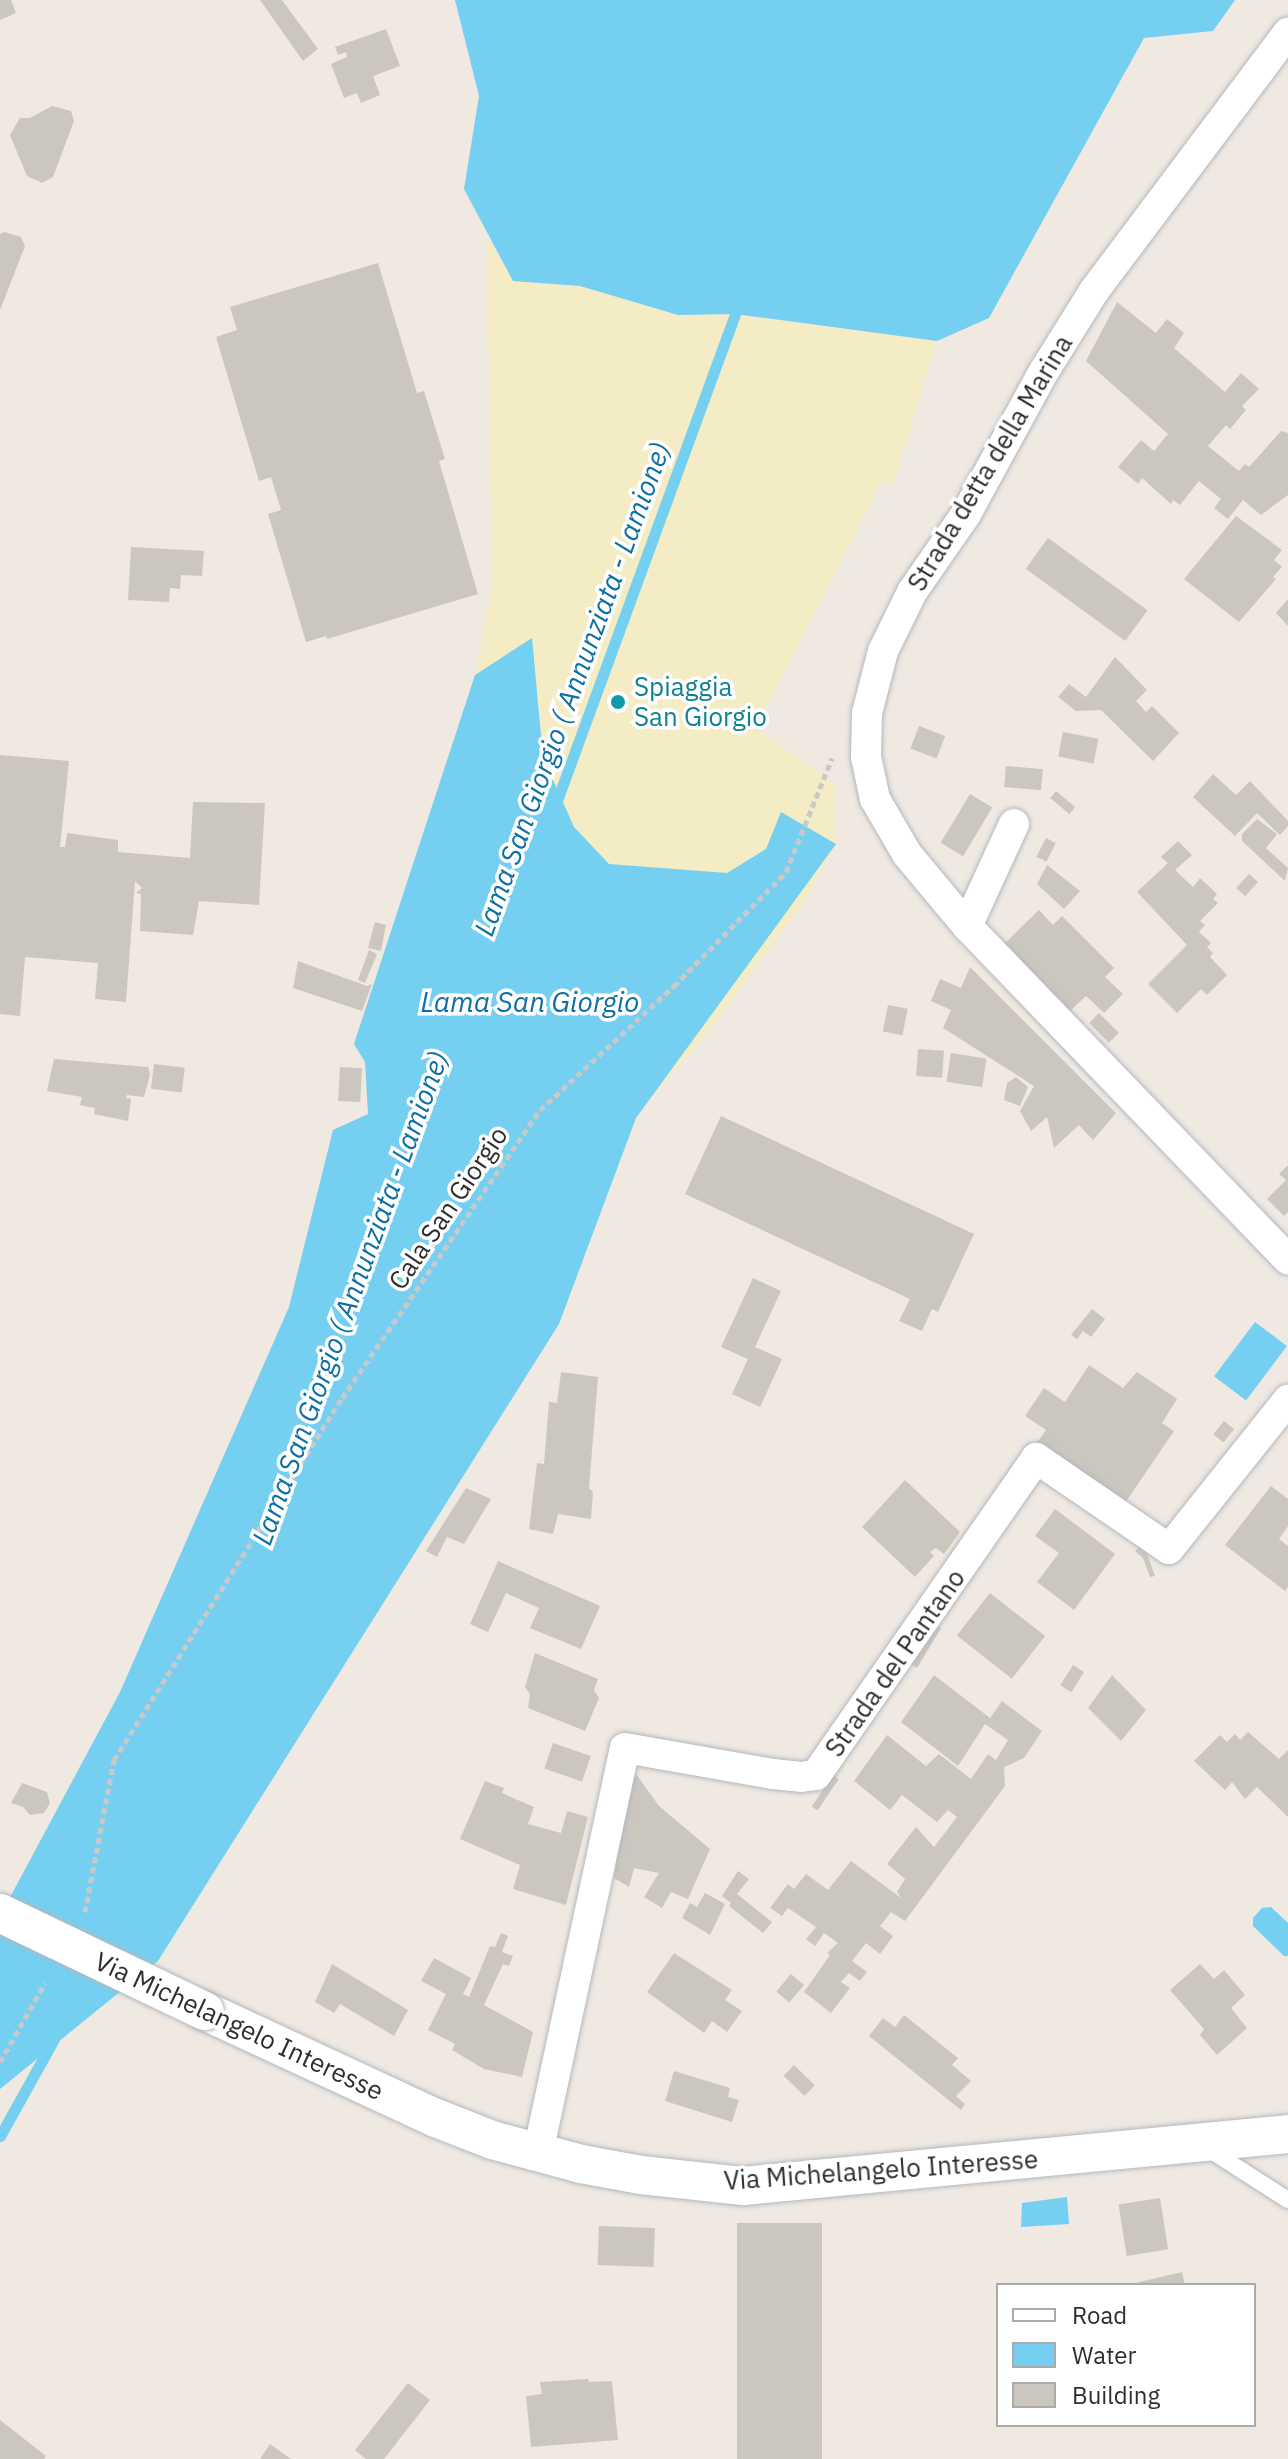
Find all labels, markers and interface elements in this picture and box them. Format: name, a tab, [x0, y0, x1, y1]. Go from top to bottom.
street label: Strada detta della Marina	[901, 329, 1079, 597]
water label: Lama San Giorgio ( Annunziata - Lamione)	[467, 438, 677, 940]
place label: Spiaggia San Giorgio	[634, 671, 767, 732]
marker: Spiaggia San Giorgio	[609, 693, 627, 711]
water label: Lama San Giorgio	[421, 985, 639, 1019]
water label: Lama San Giorgio ( Annunziata - Lamione)	[245, 1047, 455, 1549]
street label: Cala San Giorgio	[382, 1121, 514, 1295]
street label: Strada del Pantano	[819, 1563, 971, 1763]
street label: Via Michelangelo Interesse	[90, 1945, 388, 2107]
street label: Via Michelangelo Interesse	[723, 2143, 1039, 2197]
legend	[996, 2283, 1256, 2427]
text: Road	[1072, 2299, 1127, 2331]
text: Water	[1072, 2339, 1136, 2371]
text: Building	[1072, 2379, 1160, 2411]

